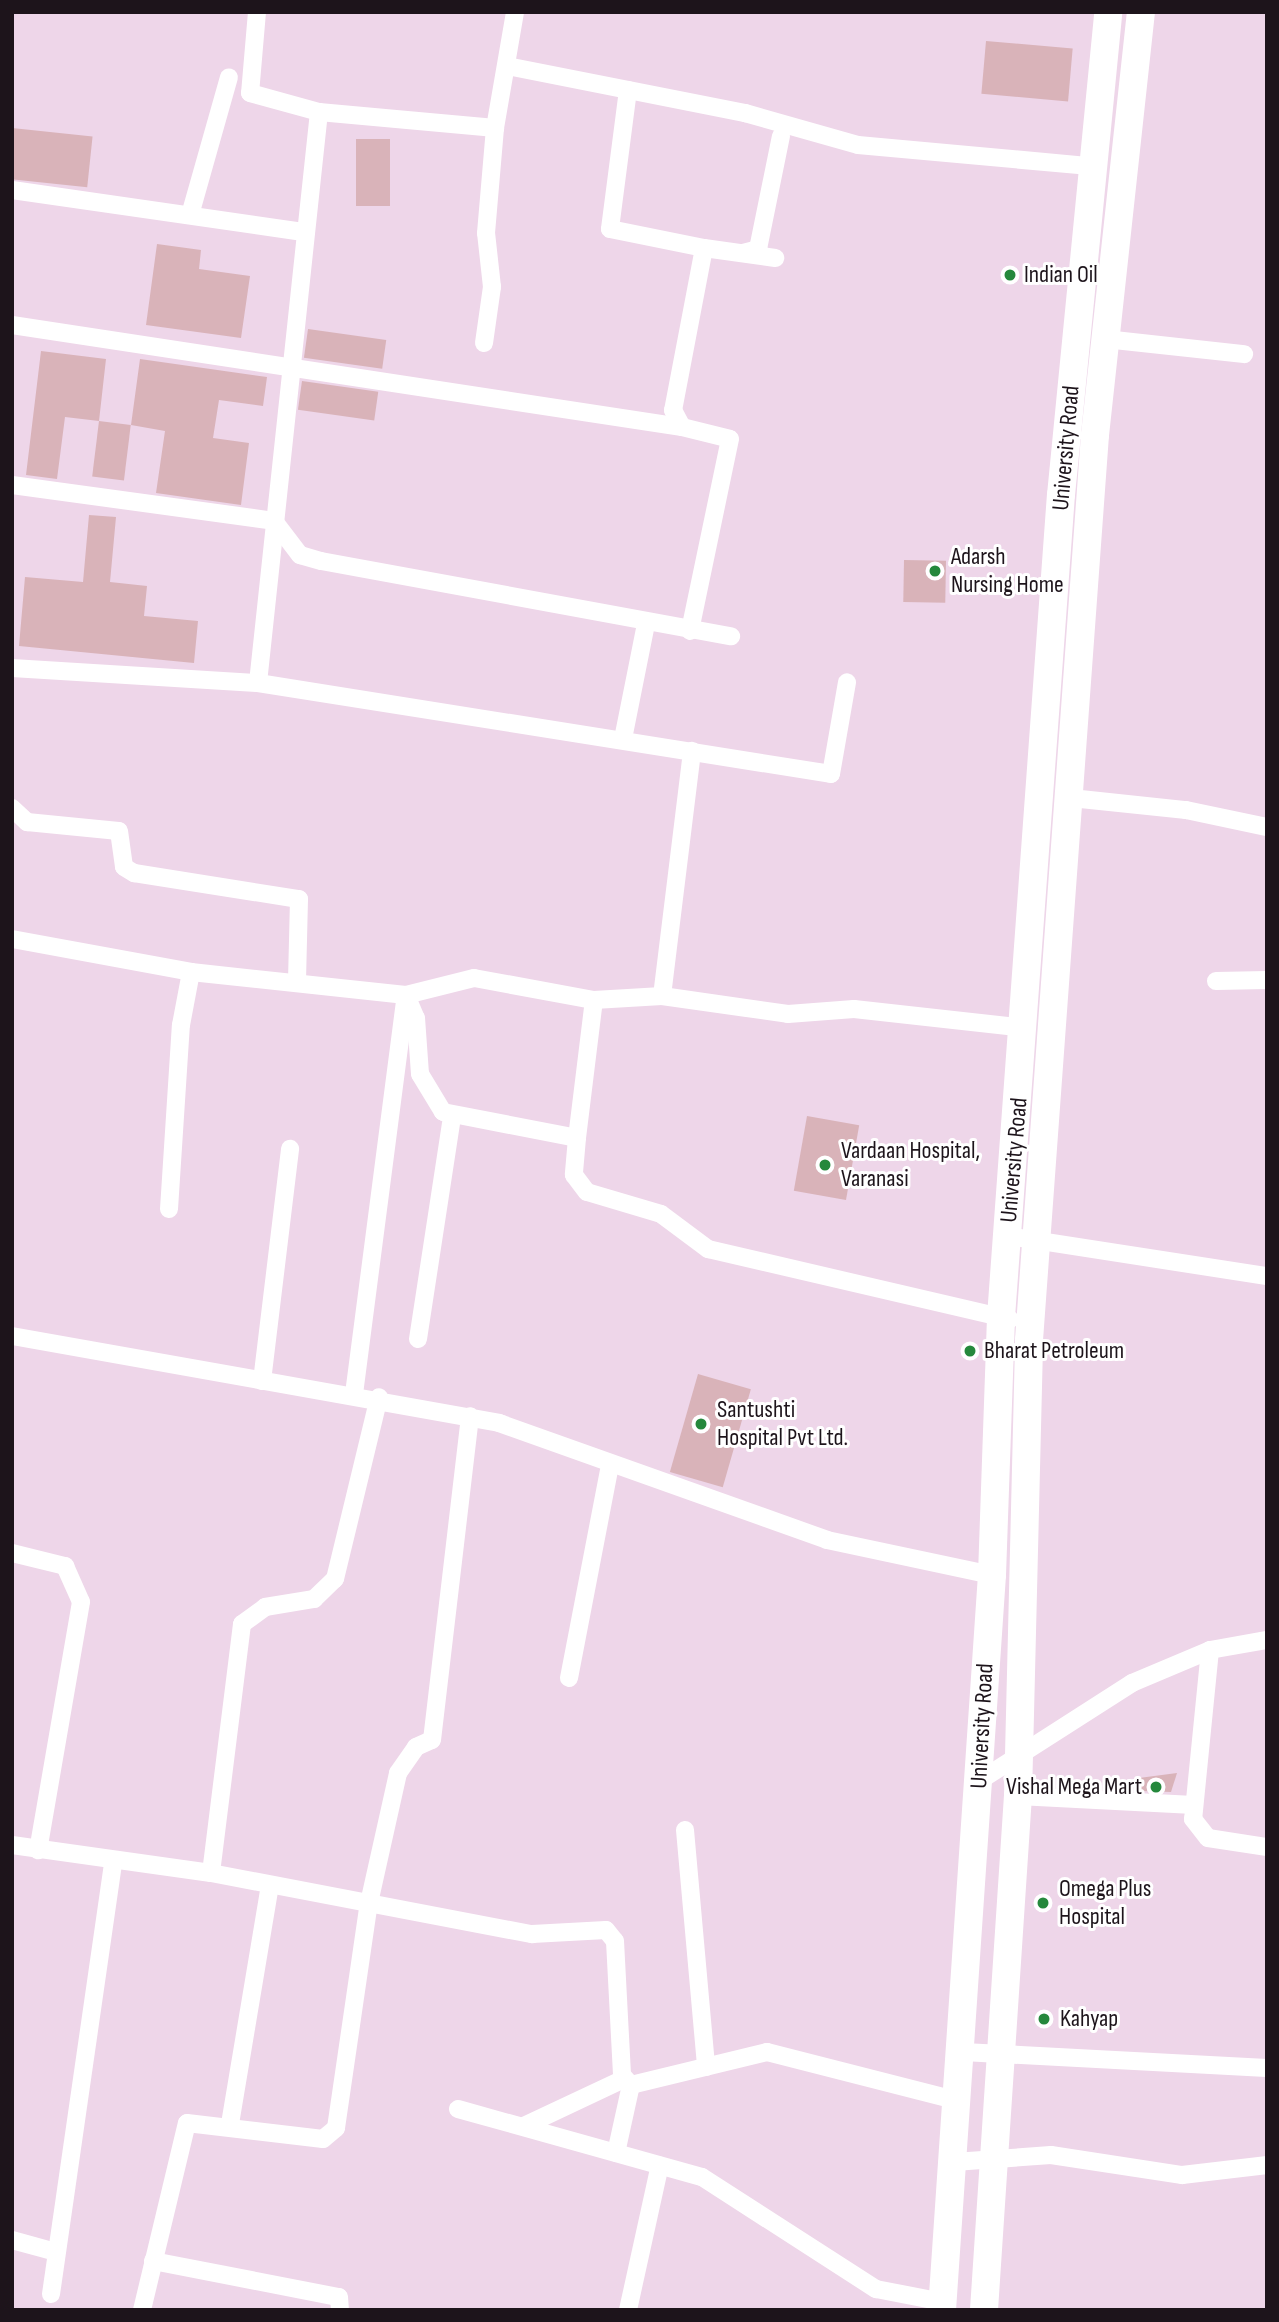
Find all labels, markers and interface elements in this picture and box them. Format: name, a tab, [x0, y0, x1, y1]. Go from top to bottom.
place label: Indian Oil	[1024, 261, 1098, 289]
marker: Indian Oil	[1002, 267, 1018, 283]
street label: University Road	[1046, 384, 1086, 512]
place label: Adarsh Nursing Home	[951, 543, 1064, 599]
marker: Adarsh Nursing Home	[925, 561, 945, 581]
street label: University Road	[994, 1096, 1034, 1224]
place label: Vardaan Hospital, Varanasi	[841, 1137, 980, 1193]
marker: Vardaan Hospital, Varanasi	[815, 1155, 835, 1175]
place label: Bharat Petroleum	[984, 1337, 1124, 1365]
marker: Bharat Petroleum	[962, 1343, 978, 1359]
place label: Santushti Hospital Pvt Ltd.	[717, 1396, 848, 1452]
marker: Santushti Hospital Pvt Ltd.	[691, 1414, 711, 1434]
street label: University Road	[964, 1663, 1000, 1789]
place label: Vishal Mega Mart	[1006, 1773, 1142, 1801]
marker: Vishal Mega Mart	[1148, 1779, 1164, 1795]
place label: Omega Plus Hospital	[1059, 1875, 1151, 1931]
marker: Omega Plus Hospital	[1033, 1893, 1053, 1913]
place label: Kahyap	[1060, 2005, 1118, 2033]
marker: Kahyap	[1034, 2009, 1054, 2029]

